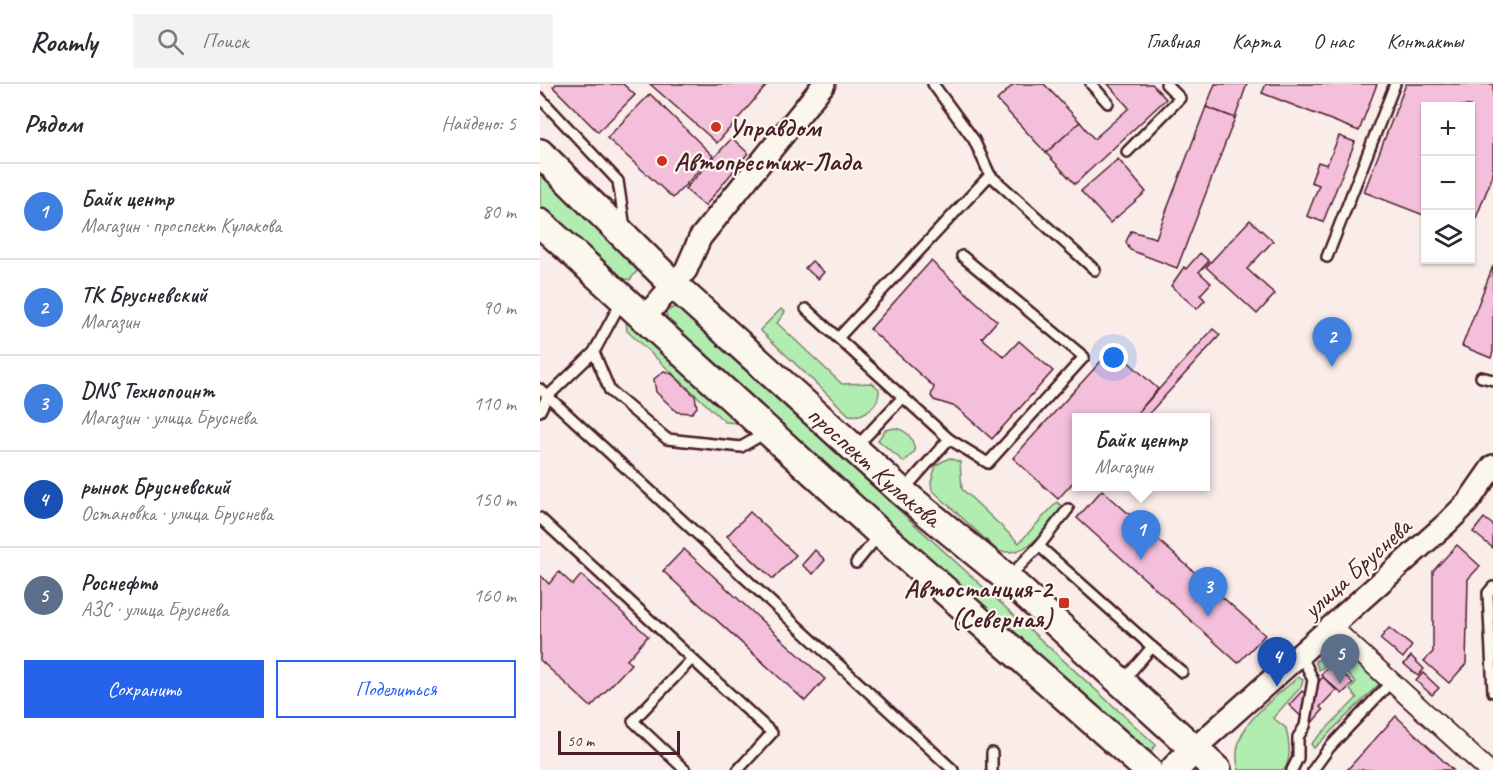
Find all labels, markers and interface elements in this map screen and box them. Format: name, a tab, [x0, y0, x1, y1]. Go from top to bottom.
search box	[133, 14, 553, 68]
text: Roamly	[30, 24, 97, 59]
icon: search	[154, 25, 187, 58]
text: Поиск	[202, 27, 249, 55]
text: Главная	[1146, 28, 1199, 54]
text: Карта	[1232, 28, 1280, 54]
text: О нас	[1313, 28, 1354, 54]
text: Контакты	[1387, 28, 1463, 54]
map controls	[1421, 102, 1475, 264]
button: +	[1421, 102, 1475, 156]
text: Рядом	[24, 107, 82, 140]
text: Найдено: 5	[441, 111, 516, 136]
place label: Управдом	[728, 111, 822, 144]
marker: Управдом	[709, 120, 723, 134]
place label: Автопрестиж-Лада	[674, 145, 863, 178]
marker: Автопрестиж-Лада	[655, 154, 669, 168]
button: −	[1421, 156, 1475, 210]
text: Байк центр	[81, 185, 174, 213]
text: 1	[39, 199, 48, 224]
text: 80 m	[482, 199, 516, 224]
button: layers	[1421, 210, 1475, 264]
text: Магазин · проспект Кулакова	[81, 213, 282, 238]
text: ТК Брусневский	[81, 281, 207, 309]
text: 2	[39, 295, 48, 320]
text: 90 m	[482, 295, 516, 320]
text: Магазин	[81, 309, 139, 334]
pin: 2	[1312, 318, 1352, 367]
your location	[1099, 343, 1128, 372]
text: DNS Технопоинт	[81, 377, 214, 405]
text: 3	[39, 391, 48, 416]
text: 110 m	[473, 391, 516, 416]
street label: проспект Кулакова	[801, 398, 950, 535]
text: Магазин · улица Бруснева	[81, 405, 256, 430]
popup	[1072, 413, 1210, 491]
text: Байк центр	[1095, 426, 1187, 454]
text: Магазин	[1095, 454, 1153, 479]
text: рынок Брусневский	[81, 473, 230, 501]
text: 4	[39, 487, 48, 512]
text: 150 m	[473, 487, 516, 512]
text: Остановка · улица Бруснева	[81, 501, 273, 526]
street label: улица Бруснева	[1294, 509, 1420, 627]
pin: 1	[1122, 510, 1160, 560]
pin: 3	[1188, 568, 1228, 617]
text: Роснефть	[81, 569, 157, 597]
place label: Автостанция-2 (Северная)	[904, 572, 1054, 635]
text: 5	[39, 583, 48, 608]
text: 160 m	[473, 583, 516, 608]
marker: Автостанция-2 (Северная)	[1057, 596, 1071, 610]
text: АЗС · улица Бруснева	[81, 597, 228, 622]
pin: 5	[1320, 634, 1360, 684]
pin: 4	[1258, 638, 1296, 687]
button: Сохранить	[24, 660, 264, 718]
button: Поделиться	[276, 660, 516, 718]
scale bar	[558, 728, 680, 756]
text: 50 m	[567, 731, 594, 751]

